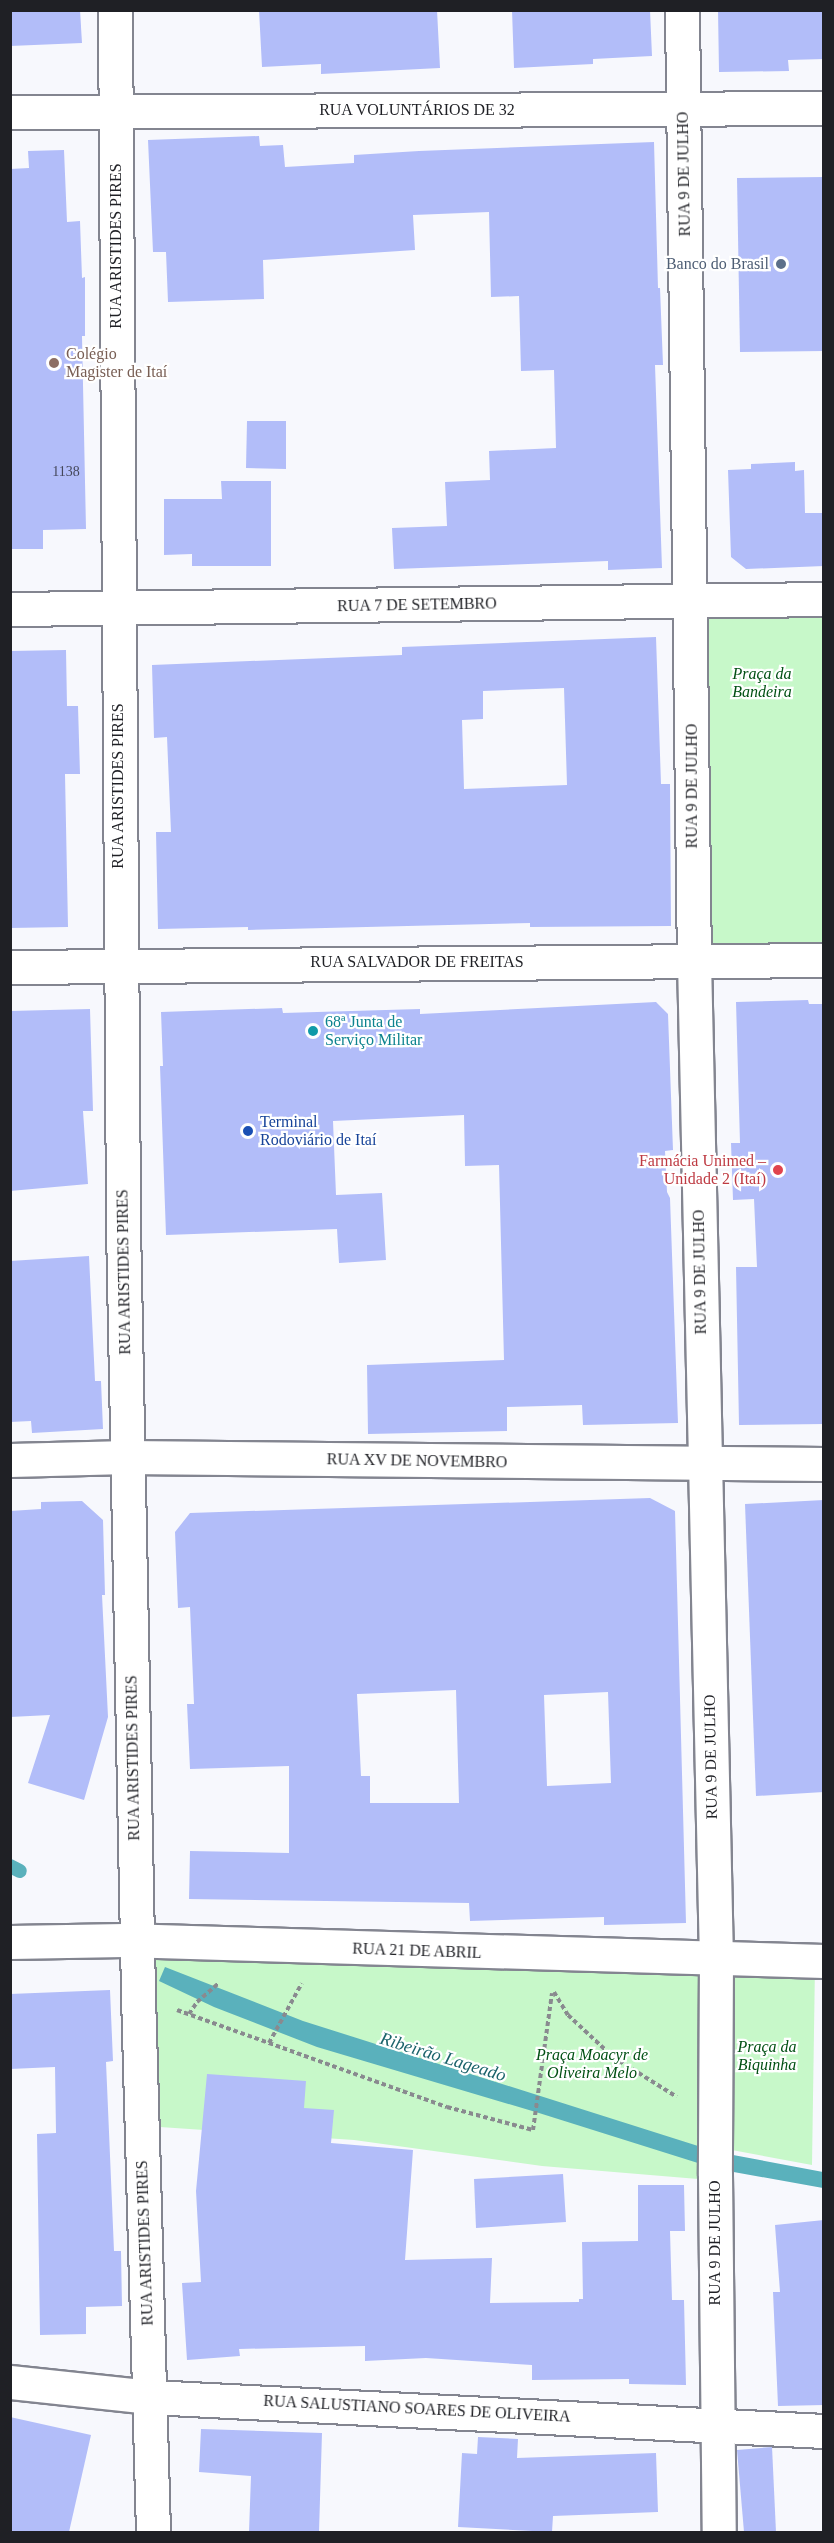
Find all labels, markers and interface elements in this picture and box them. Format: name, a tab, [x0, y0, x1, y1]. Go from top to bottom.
street label: RUA VOLUNTÁRIOS DE 32	[319, 100, 515, 120]
street label: RUA 9 DE JULHO	[673, 111, 695, 237]
street label: RUA ARISTIDES PIRES	[106, 162, 126, 330]
place label: Banco do Brasil	[666, 254, 769, 274]
marker: Banco do Brasil	[774, 257, 788, 271]
place label: Colégio Magister de Itaí	[66, 344, 167, 382]
marker: Colégio Magister de Itaí	[47, 356, 61, 370]
house number: 1138	[52, 464, 80, 480]
street label: RUA 7 DE SETEMBRO	[337, 594, 497, 616]
park label: Praça da Bandeira	[732, 664, 792, 702]
street label: RUA ARISTIDES PIRES	[108, 702, 128, 870]
street label: RUA 9 DE JULHO	[682, 723, 702, 849]
street label: RUA SALVADOR DE FREITAS	[310, 952, 524, 972]
place label: 68ª Junta de Serviço Militar	[325, 1012, 422, 1050]
marker: 68ª Junta de Serviço Militar	[306, 1024, 320, 1038]
place label: Terminal Rodoviário de Itaí	[260, 1112, 376, 1150]
marker: Terminal Rodoviário de Itaí	[241, 1124, 255, 1138]
place label: Farmácia Unimed – Unidade 2 (Itaí)	[639, 1151, 766, 1189]
marker: Farmácia Unimed – Unidade 2 (Itaí)	[771, 1163, 785, 1177]
street label: RUA ARISTIDES PIRES	[113, 1188, 135, 1356]
street label: RUA 9 DE JULHO	[689, 1209, 711, 1335]
street label: RUA XV DE NOVEMBRO	[326, 1450, 508, 1472]
street label: RUA ARISTIDES PIRES	[122, 1674, 144, 1842]
street label: RUA 9 DE JULHO	[700, 1694, 722, 1820]
street label: RUA 21 DE ABRIL	[351, 1939, 483, 1963]
water label: Ribeirão Lageado	[377, 2028, 509, 2086]
park label: Praça da Biquinha	[737, 2037, 797, 2075]
park label: Praça Moacyr de Oliveira Melo	[536, 2045, 648, 2083]
street label: RUA ARISTIDES PIRES	[132, 2159, 158, 2327]
street label: RUA 9 DE JULHO	[705, 2180, 725, 2306]
street label: RUA SALUSTIANO SOARES DE OLIVEIRA	[262, 2391, 572, 2427]

